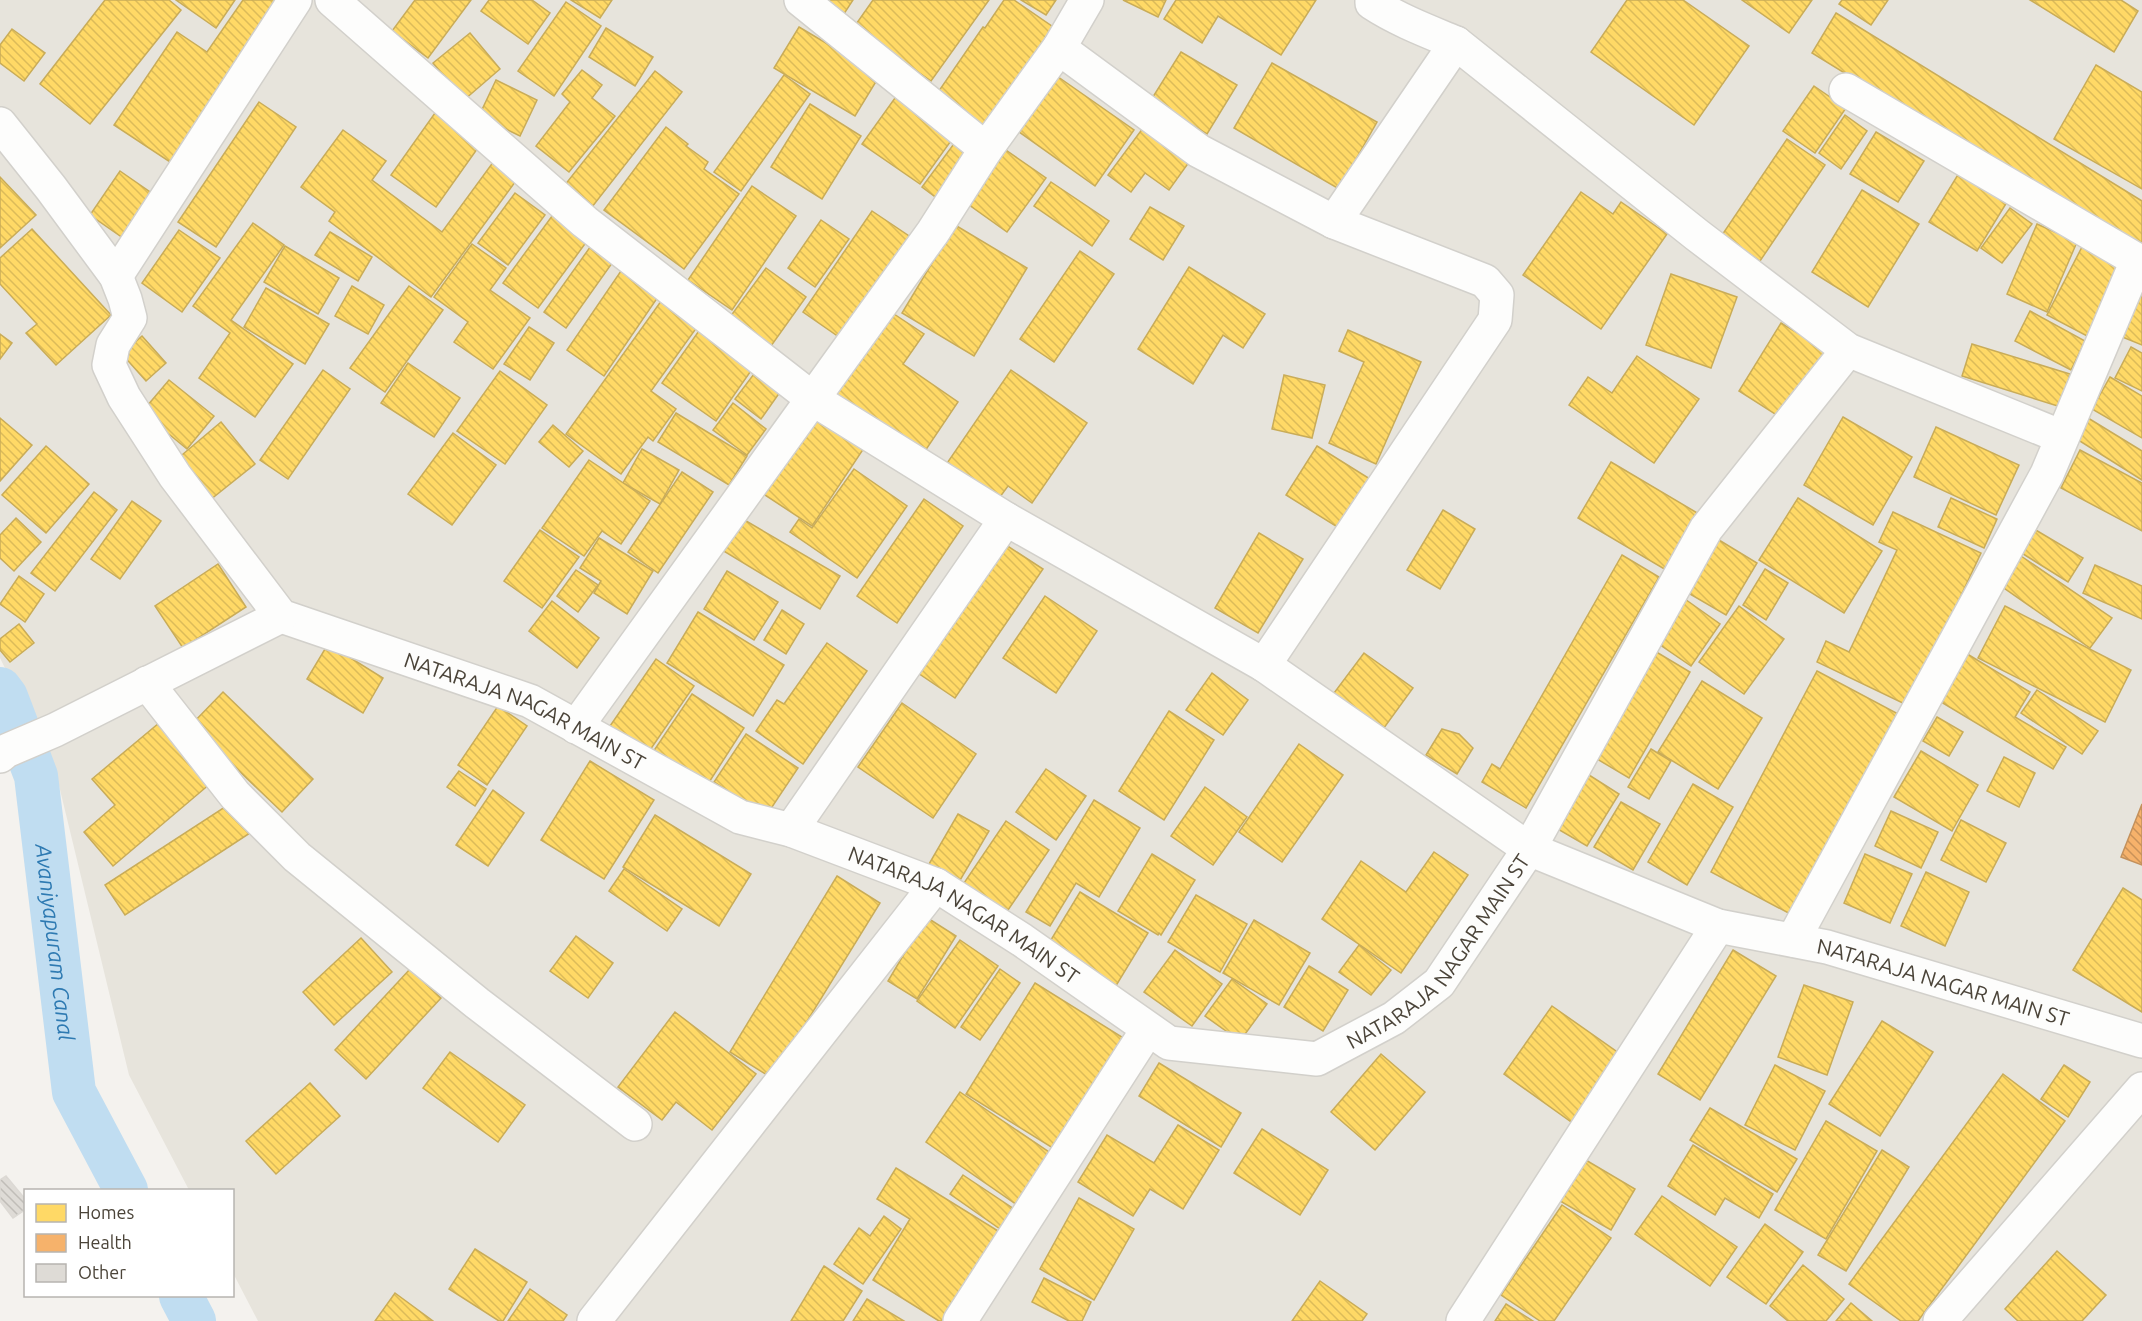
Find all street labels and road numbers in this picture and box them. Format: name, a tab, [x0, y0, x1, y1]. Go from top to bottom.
street label: NATARAJA NAGAR MAIN ST	[401, 647, 650, 775]
street label: NATARAJA NAGAR MAIN ST	[845, 841, 1084, 989]
street label: NATARAJA NAGAR MAIN ST	[1342, 849, 1534, 1053]
street label: NATARAJA NAGAR MAIN ST	[1815, 933, 2072, 1031]

